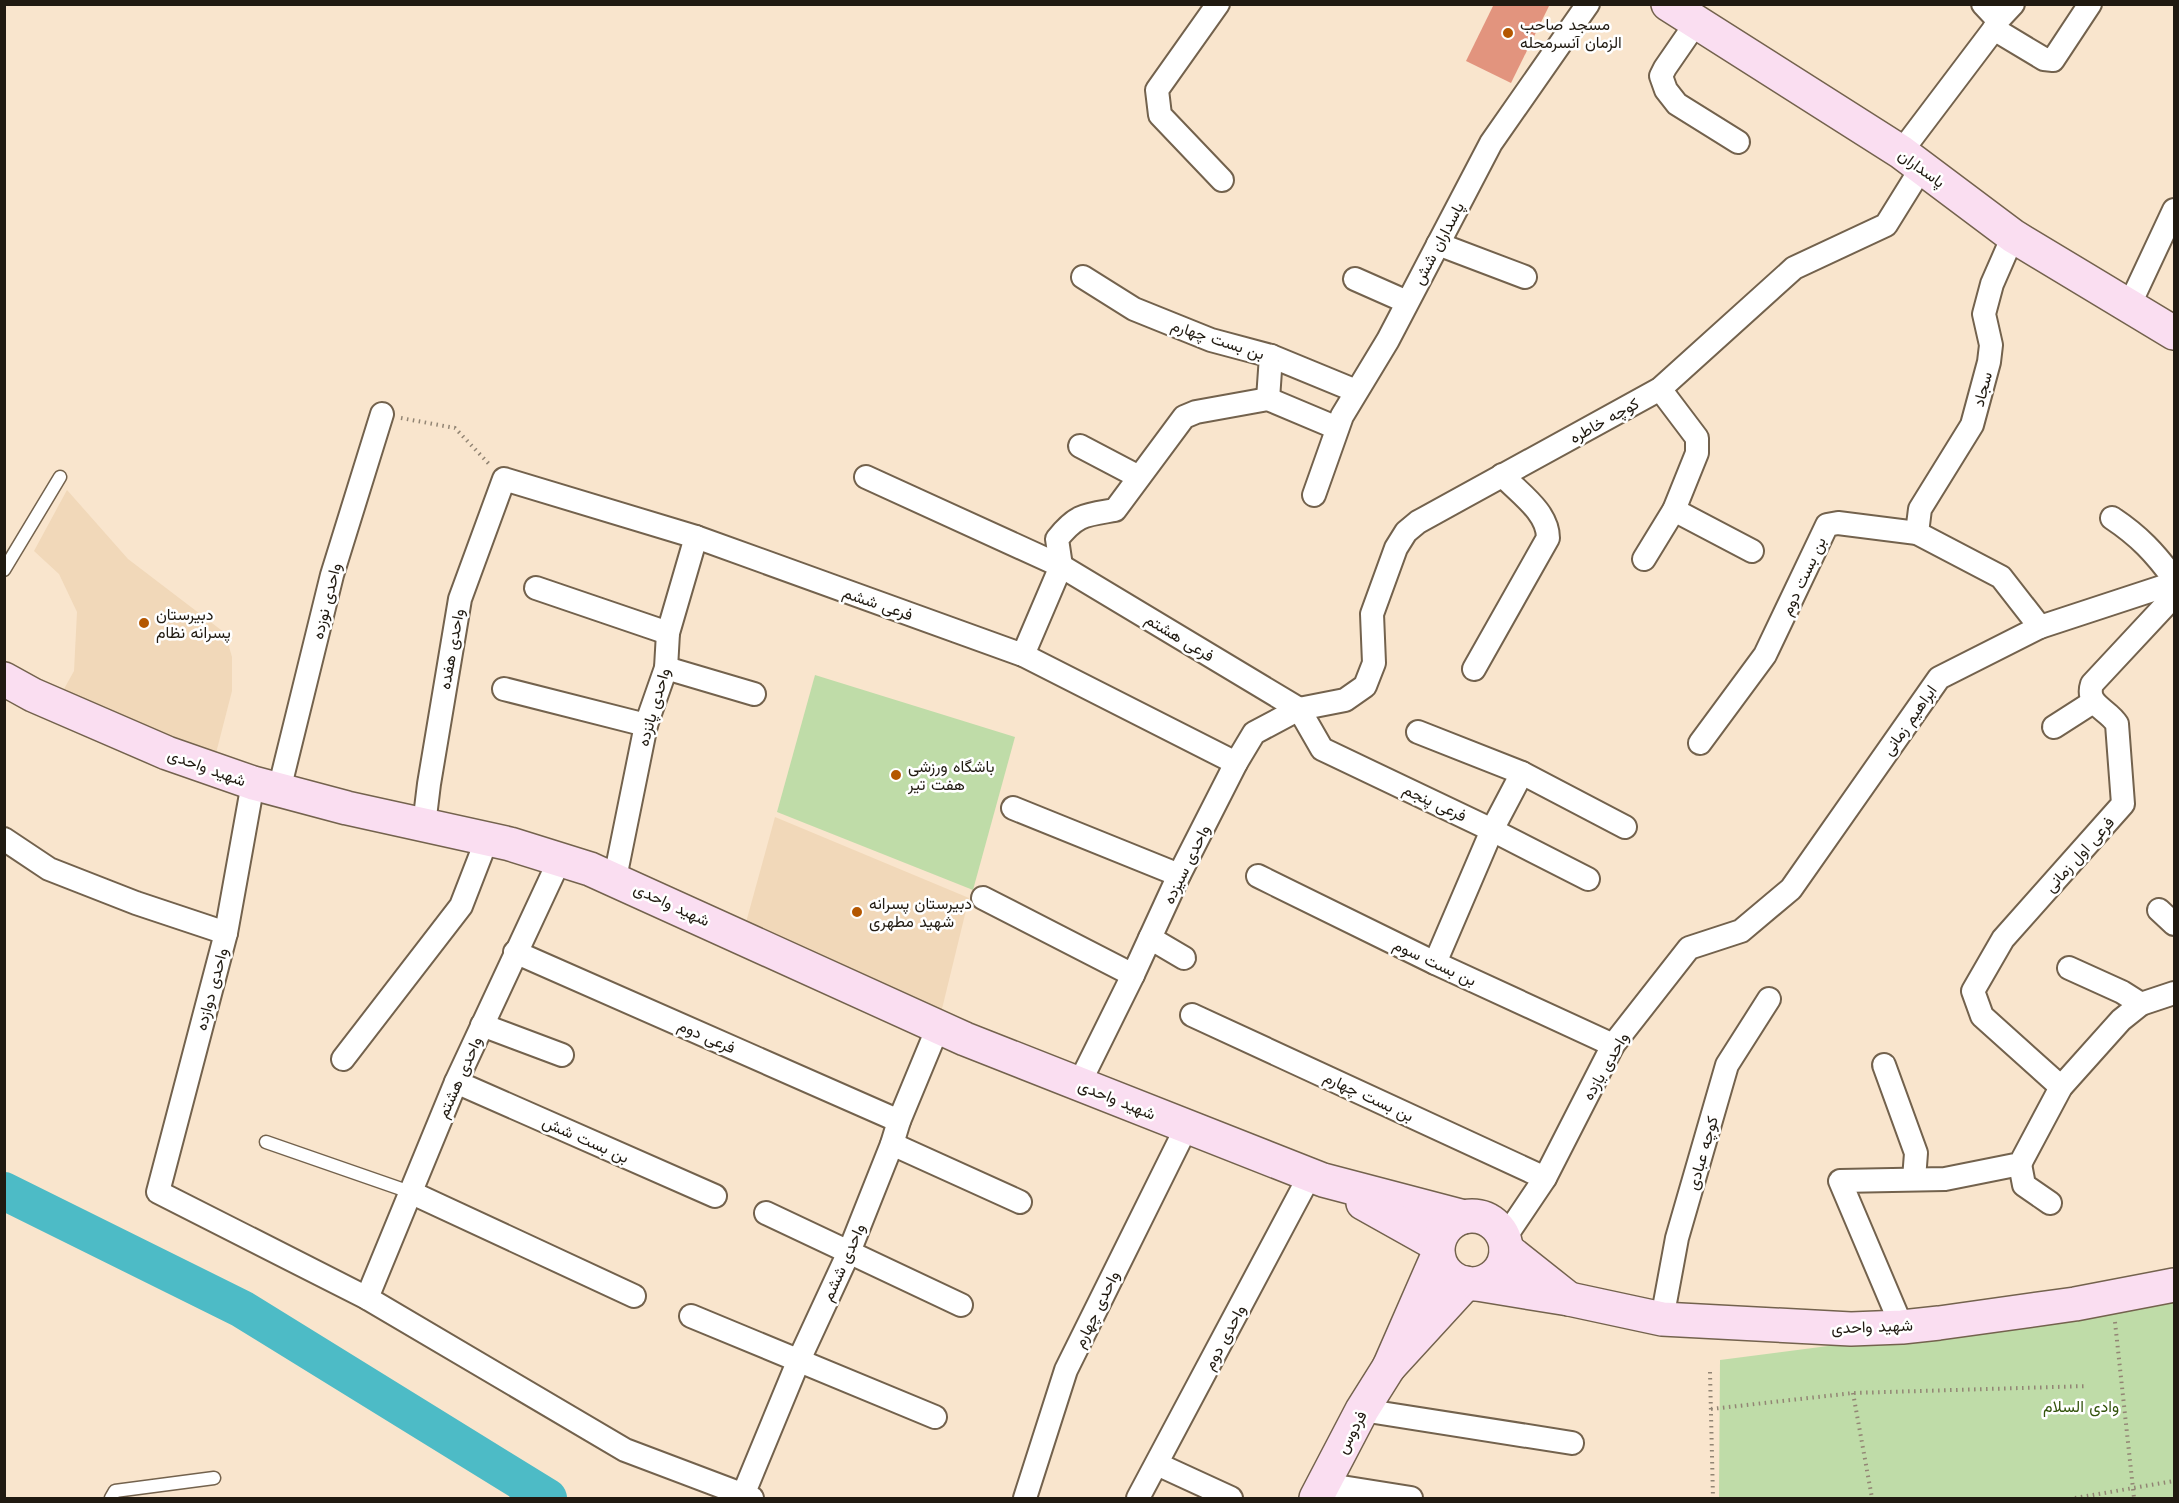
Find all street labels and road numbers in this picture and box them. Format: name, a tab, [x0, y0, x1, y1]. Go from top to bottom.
street label: پاسداران	[1894, 145, 1949, 193]
street label: پاسداران شش	[1409, 199, 1470, 289]
street label: بن بست چهارم	[1168, 315, 1267, 365]
street label: سجاد	[1969, 370, 1996, 409]
street label: كوچه خاطره	[1566, 394, 1643, 449]
street label: بن بست دوم	[1777, 534, 1831, 619]
street label: واحدی نوزده	[308, 561, 346, 641]
street label: فرعی ششم	[840, 583, 915, 625]
street label: واحدی هفده	[435, 607, 469, 691]
street label: فرعی هشتم	[1141, 609, 1218, 666]
street label: واحدی پانزده	[633, 666, 676, 749]
street label: ابراهیم زمانی	[1878, 681, 1941, 760]
street label: شهید واحدی	[165, 745, 248, 791]
street label: فرعی پنجم	[1399, 780, 1470, 827]
street label: فرعی اول زمانی	[2041, 813, 2119, 897]
street label: واحدی سیزده	[1159, 821, 1215, 907]
street label: شهید واحدی	[630, 879, 713, 931]
street label: بن بست سوم	[1390, 935, 1479, 991]
street label: واحدی دوازده	[191, 946, 233, 1033]
street label: فرعی دوم	[675, 1015, 738, 1058]
street label: واحدی یازده	[1578, 1029, 1633, 1104]
street label: واحدی هشتم	[433, 1033, 487, 1121]
street label: بن بست چهارم	[1320, 1067, 1417, 1127]
street label: شهید واحدی	[1075, 1075, 1158, 1125]
street label: بن بست شش	[539, 1112, 632, 1168]
street label: کوچه عبادی	[1683, 1114, 1724, 1193]
street label: واحدی ششم	[818, 1220, 870, 1304]
street label: واحدی چهارم	[1070, 1268, 1125, 1352]
street label: واحدی دوم	[1199, 1301, 1250, 1374]
street label: شهید واحدی	[1831, 1316, 1913, 1338]
street label: فردوس	[1332, 1408, 1371, 1457]

